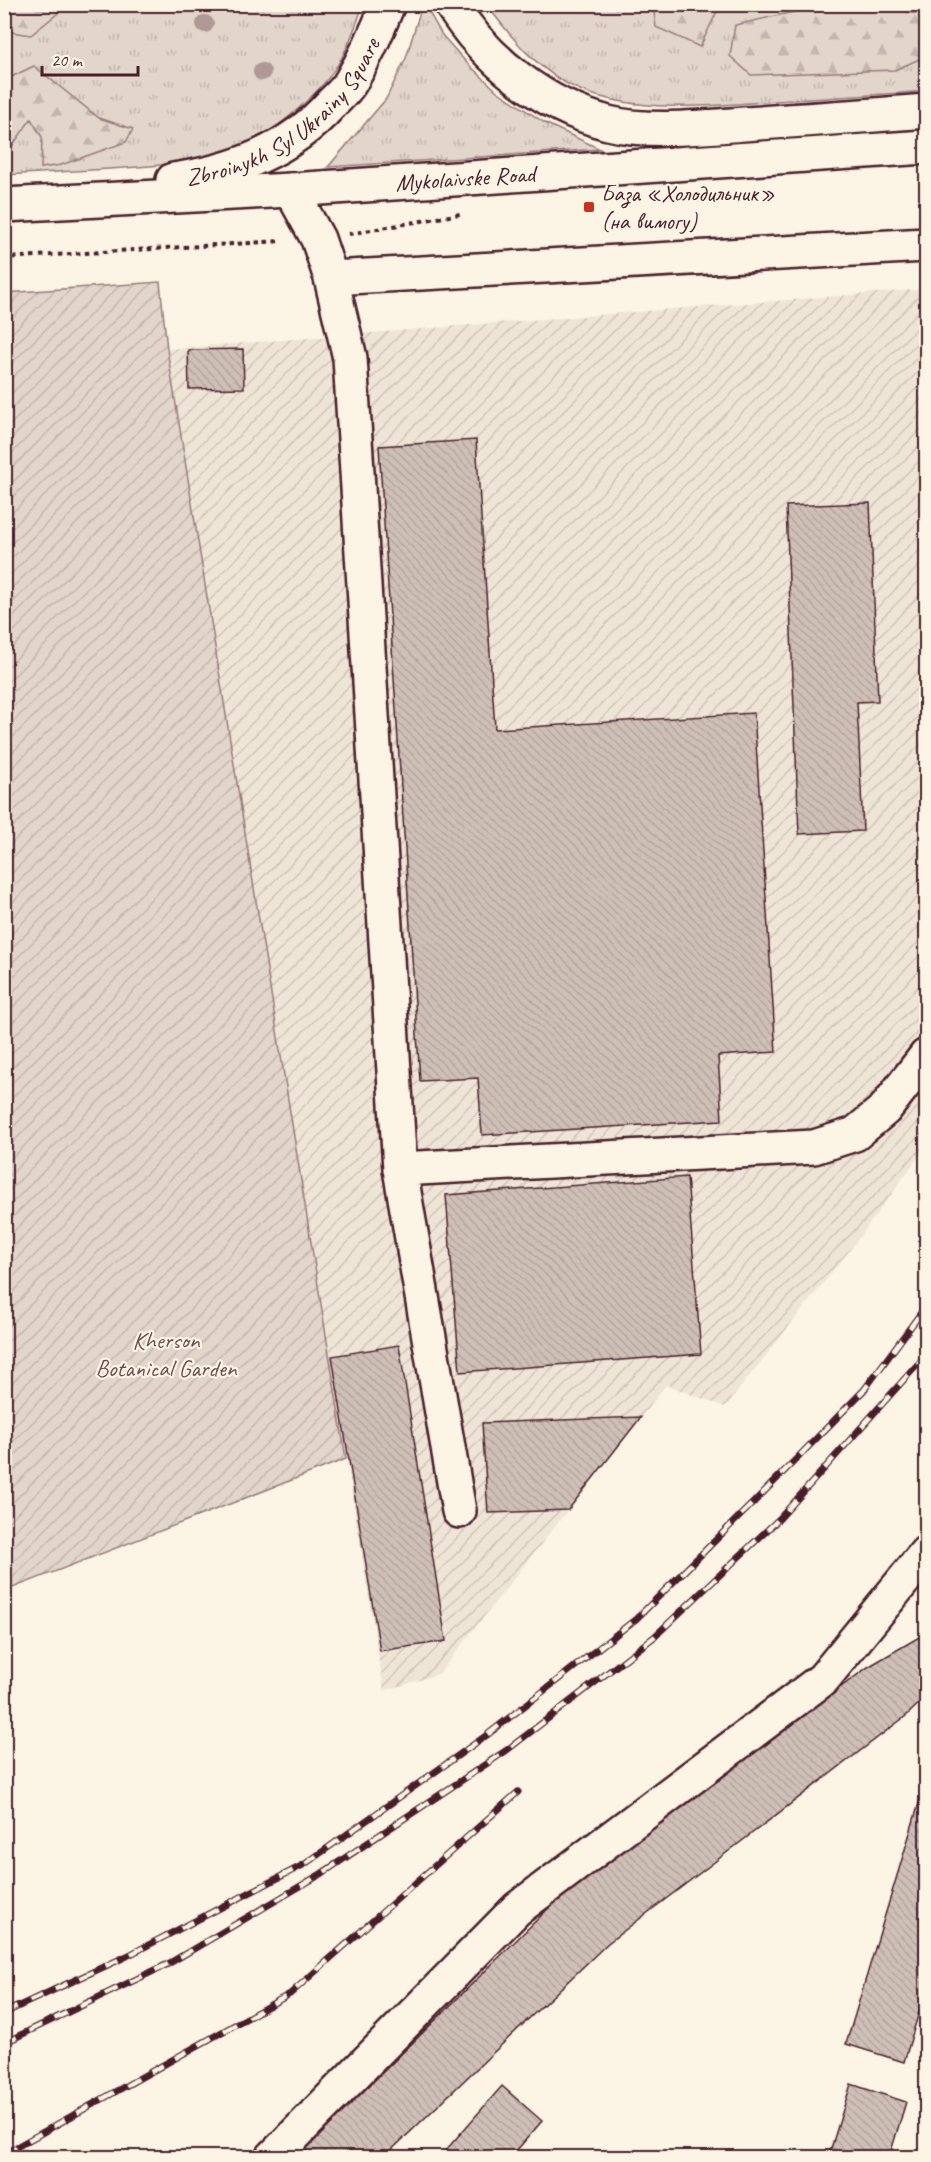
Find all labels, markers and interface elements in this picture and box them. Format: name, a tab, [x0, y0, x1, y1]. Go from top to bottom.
street label: Zbroinykh Syl Ukrainy Square	[184, 31, 387, 193]
scale bar	[42, 39, 138, 77]
text: 20 m	[51, 49, 84, 71]
street label: Mykolaivske Road	[395, 158, 539, 198]
place label: База «Холодильник» (на вимогу)	[601, 178, 775, 236]
marker: База «Холодильник» (на вимогу)	[582, 200, 596, 214]
park label: Kherson Botanical Garden	[95, 1325, 238, 1383]

